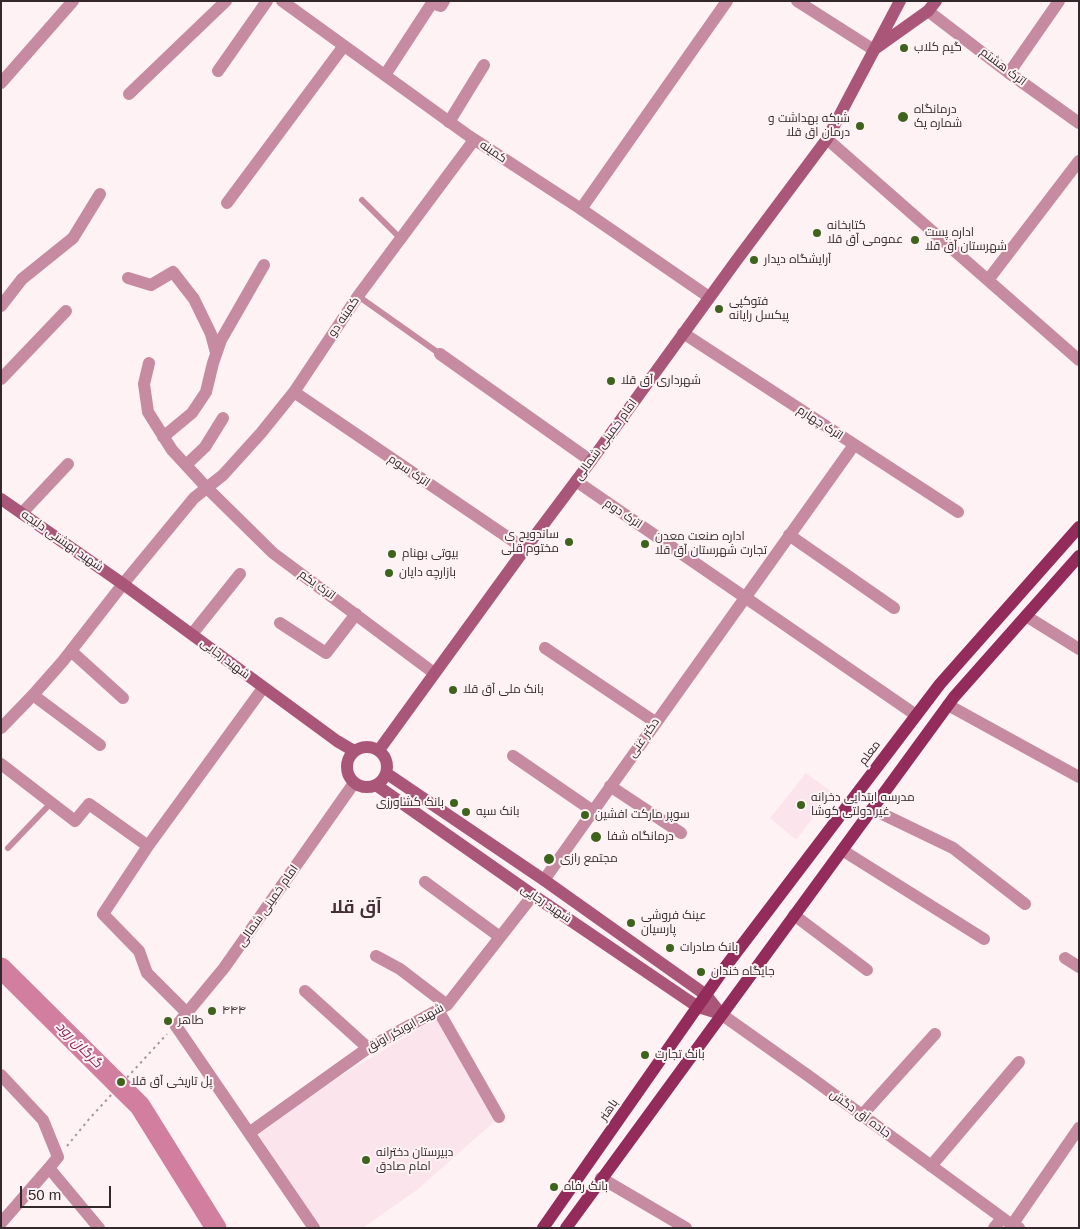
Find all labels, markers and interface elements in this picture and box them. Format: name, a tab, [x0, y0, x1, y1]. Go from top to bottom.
place label: گیم کلاب	[914, 41, 962, 55]
marker: گیم کلاب	[898, 42, 910, 54]
street label: اترک هشتم	[977, 45, 1029, 89]
place label: درمانگاه شماره یک	[914, 103, 962, 131]
marker: درمانگاه شماره یک	[896, 110, 910, 124]
place label: شبکه بهداشت و درمان اق قلا	[768, 112, 850, 140]
marker: شبکه بهداشت و درمان اق قلا	[854, 120, 866, 132]
street label: کمینه	[477, 138, 509, 166]
place label: کتابخانه عمومی آق قلا	[827, 219, 903, 247]
place label: اداره پست شهرستان آق قلا	[925, 226, 1007, 254]
marker: کتابخانه عمومی آق قلا	[811, 227, 823, 239]
marker: اداره پست شهرستان آق قلا	[909, 234, 921, 246]
place label: آرایشگاه دیدار	[764, 253, 831, 267]
marker: آرایشگاه دیدار	[748, 254, 760, 266]
street label: کمینه دو	[325, 294, 363, 340]
place label: فتوکپی پیکسل رایانه	[729, 295, 789, 323]
marker: فتوکپی پیکسل رایانه	[713, 303, 725, 315]
place label: شهرداری آق قلا	[621, 374, 701, 388]
marker: شهرداری آق قلا	[605, 375, 617, 387]
street label: امام خمینی شمالی	[572, 397, 640, 483]
street label: اترک چهارم	[794, 403, 846, 443]
street label: اترک سوم	[385, 452, 433, 490]
street label: اترک دوم	[601, 496, 645, 532]
street label: شهید بهشتی دلیجه	[18, 507, 106, 575]
place label: ساندویچ ی مختوم قلی	[501, 528, 559, 556]
place label: اداره صنعت معدن تجارت شهرستان آق قلا	[655, 530, 767, 558]
marker: ساندویچ ی مختوم قلی	[563, 536, 575, 548]
marker: اداره صنعت معدن تجارت شهرستان آق قلا	[639, 538, 651, 550]
place label: بیوتی بهنام	[402, 547, 459, 561]
marker: بیوتی بهنام	[386, 548, 398, 560]
place label: بازارچه دایان	[399, 566, 456, 580]
street label: اترک یکم	[296, 567, 338, 603]
marker: بازارچه دایان	[383, 567, 395, 579]
street label: شهید رجایی	[197, 636, 253, 682]
place label: بانک ملی آق قلا	[463, 683, 544, 697]
marker: بانک ملی آق قلا	[447, 684, 459, 696]
street label: دکتر غنی	[625, 715, 663, 761]
street label: معلم	[856, 738, 884, 768]
place label: مدرسه ابتدایی دخرانه غیر دولتی کوشا	[811, 791, 915, 819]
place label: بانک کشاورزی	[376, 796, 444, 810]
marker: بانک کشاورزی	[448, 797, 460, 809]
marker: مدرسه ابتدایی دخرانه غیر دولتی کوشا	[795, 799, 807, 811]
place label: بانک سپه	[476, 805, 519, 819]
marker: بانک سپه	[460, 806, 472, 818]
place label: سوپر مارکت افشین	[595, 808, 690, 822]
marker: سوپر مارکت افشین	[579, 809, 591, 821]
marker: درمانگاه شفا	[589, 830, 603, 844]
place label: درمانگاه شفا	[607, 830, 674, 844]
marker: مجتمع رازی	[542, 852, 556, 866]
place label: مجتمع رازی	[560, 852, 618, 866]
street label: امام خمینی شمالی	[234, 862, 302, 950]
street label: شهید رجایی	[518, 882, 574, 926]
district label: آق قلا	[330, 897, 382, 919]
place label: عینک فروشی پارسیان	[641, 909, 706, 937]
marker: عینک فروشی پارسیان	[625, 917, 637, 929]
place label: بانک صادرات	[680, 941, 738, 955]
marker: بانک صادرات	[664, 942, 676, 954]
place label: جایگاه خندان	[711, 965, 775, 979]
marker: جایگاه خندان	[695, 966, 707, 978]
street label: شهید ابوبکر اونق	[364, 1001, 446, 1055]
place label: ۴۴۴	[222, 1004, 246, 1018]
marker: ۴۴۴	[206, 1005, 218, 1017]
place label: طاهر	[178, 1014, 204, 1028]
marker: طاهر	[162, 1015, 174, 1027]
water label: گرگان رود	[52, 1018, 106, 1072]
place label: بانک تجارت	[655, 1048, 705, 1062]
marker: بانک تجارت	[639, 1049, 651, 1061]
place label: پل تاریخی آق قلا	[131, 1075, 212, 1089]
marker: پل تاریخی آق قلا	[115, 1076, 127, 1088]
street label: جاده آق دگش	[827, 1087, 893, 1141]
street label: باهنر	[596, 1096, 622, 1124]
place label: دبیرستان دخترانه امام صادق	[376, 1146, 453, 1174]
marker: دبیرستان دخترانه امام صادق	[360, 1154, 372, 1166]
scale bar	[22, 1176, 114, 1208]
place label: بانک رفاه	[564, 1180, 608, 1194]
marker: بانک رفاه	[548, 1181, 560, 1193]
text: 50 m	[28, 1186, 61, 1203]

